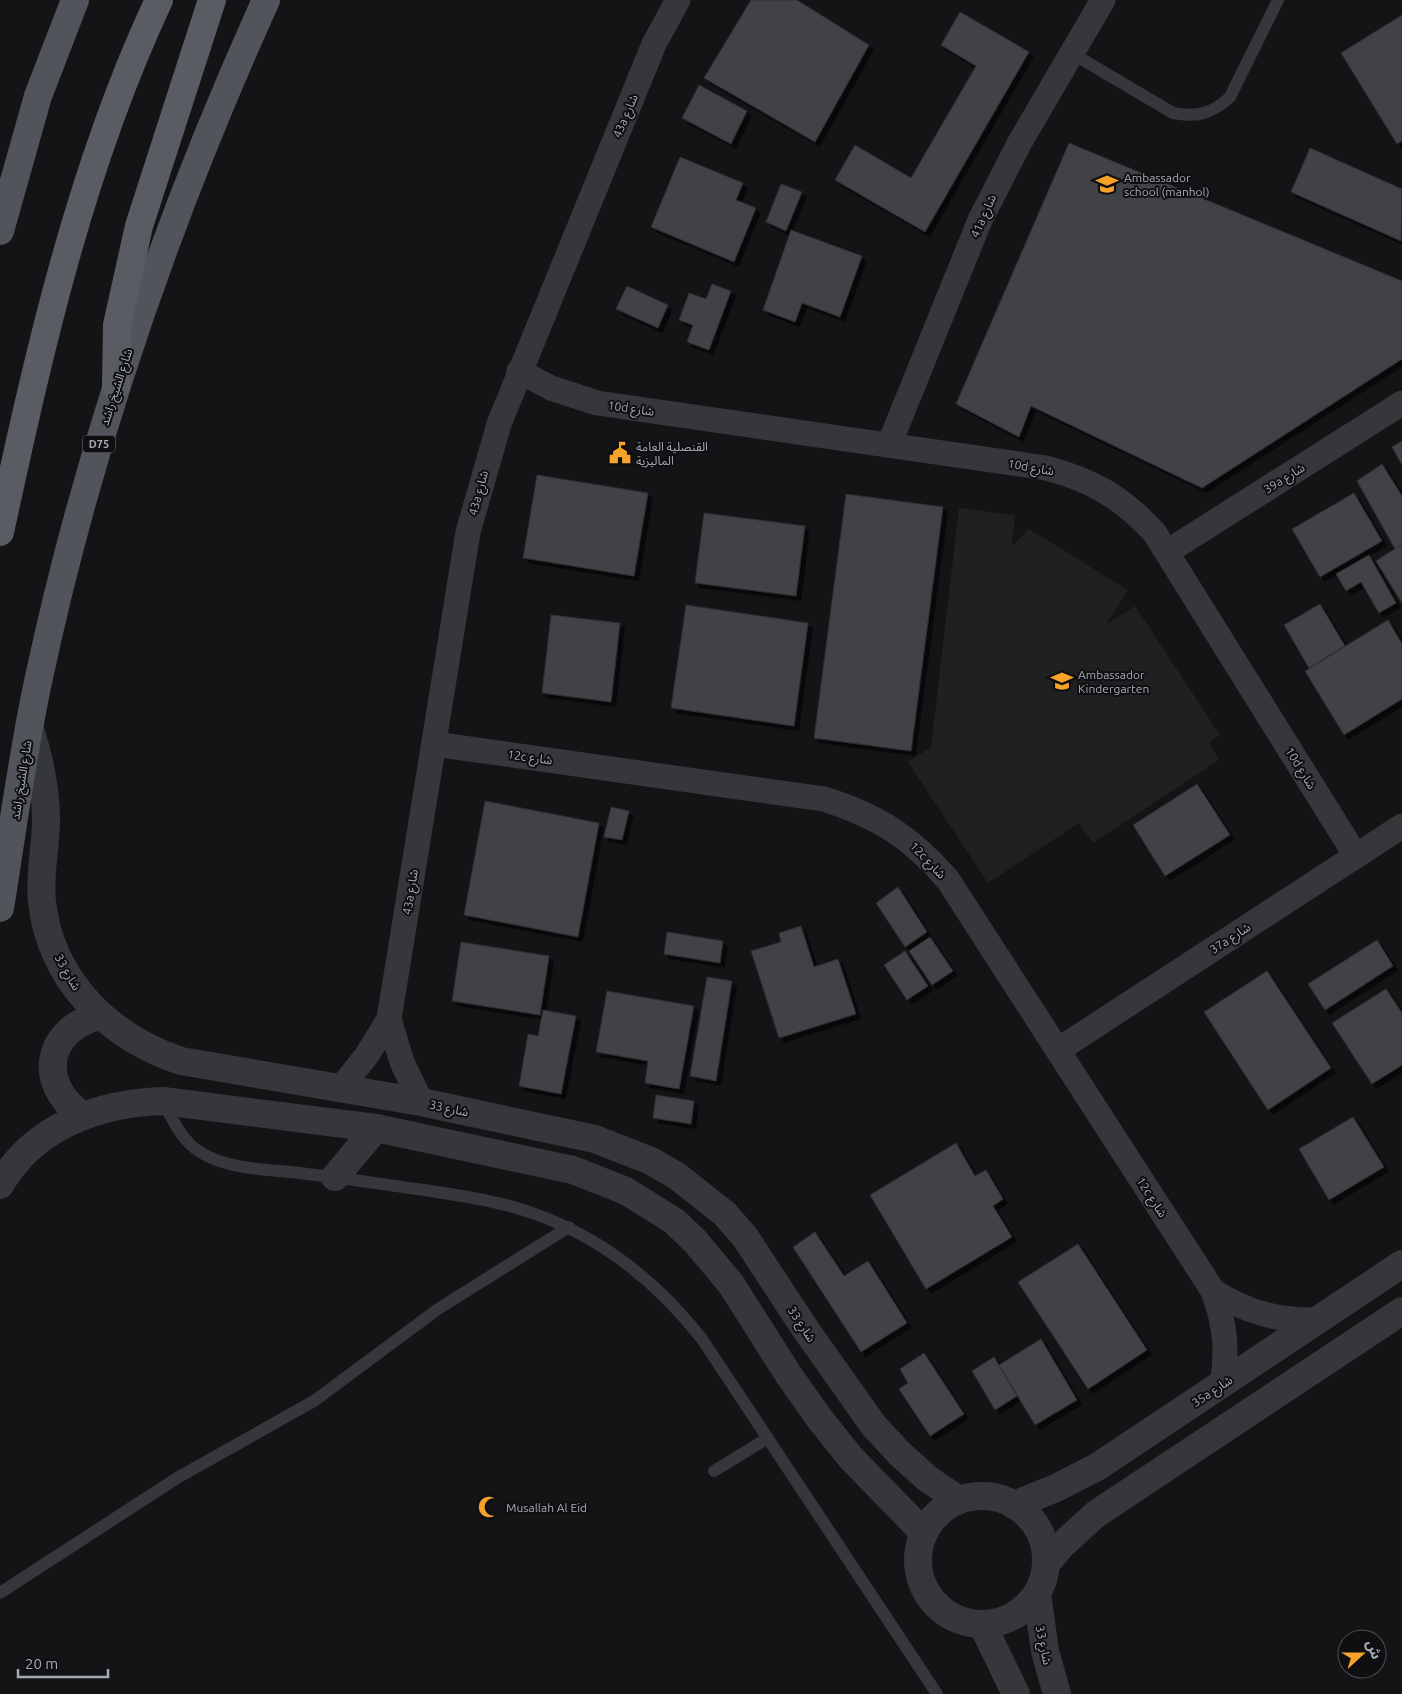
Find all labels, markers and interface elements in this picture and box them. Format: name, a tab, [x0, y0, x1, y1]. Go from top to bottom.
street label: 43a شارع	[610, 92, 643, 141]
school or university icon: Ambassador school (manhol)	[1094, 171, 1120, 197]
place label: Ambassador school (manhol)	[1124, 171, 1210, 199]
street label: 41a شارع	[968, 192, 1001, 241]
street label: شارع الشيخ راشد	[97, 347, 137, 428]
street label: 10d شارع	[607, 398, 655, 421]
road number: D75	[83, 436, 115, 452]
public building icon: القنصلية العامة الماليزية	[607, 440, 633, 466]
place label: القنصلية العامة الماليزية	[636, 440, 708, 468]
street label: 10d شارع	[1006, 457, 1055, 480]
street label: 39a شارع	[1261, 460, 1308, 498]
street label: 43a شارع	[466, 469, 493, 518]
school or university icon: Ambassador Kindergarten	[1049, 668, 1075, 694]
place label: Ambassador Kindergarten	[1078, 668, 1149, 695]
street label: شارع الشيخ راشد	[8, 739, 37, 821]
street label: 10d شارع	[1281, 745, 1319, 793]
street label: 12c شارع	[506, 747, 553, 770]
street label: 12c شارع	[905, 839, 948, 883]
street label: 43a شارع	[400, 868, 423, 916]
street label: 37a شارع	[1207, 920, 1254, 958]
street label: شارع 33	[50, 952, 84, 994]
street label: شارع 33	[428, 1098, 470, 1121]
street label: 12c شارع	[1132, 1174, 1170, 1221]
street label: شارع 33	[783, 1304, 818, 1346]
street label: 35a شارع	[1189, 1373, 1236, 1412]
mosque icon: Musallah Al Eid	[476, 1494, 502, 1520]
place label: Musallah Al Eid	[506, 1501, 587, 1514]
street label: شارع 33	[1031, 1624, 1054, 1666]
north arrow	[1337, 1629, 1387, 1679]
text: ش	[1363, 1638, 1385, 1661]
scale bar	[18, 1646, 108, 1678]
text: 20 m	[25, 1655, 58, 1672]

